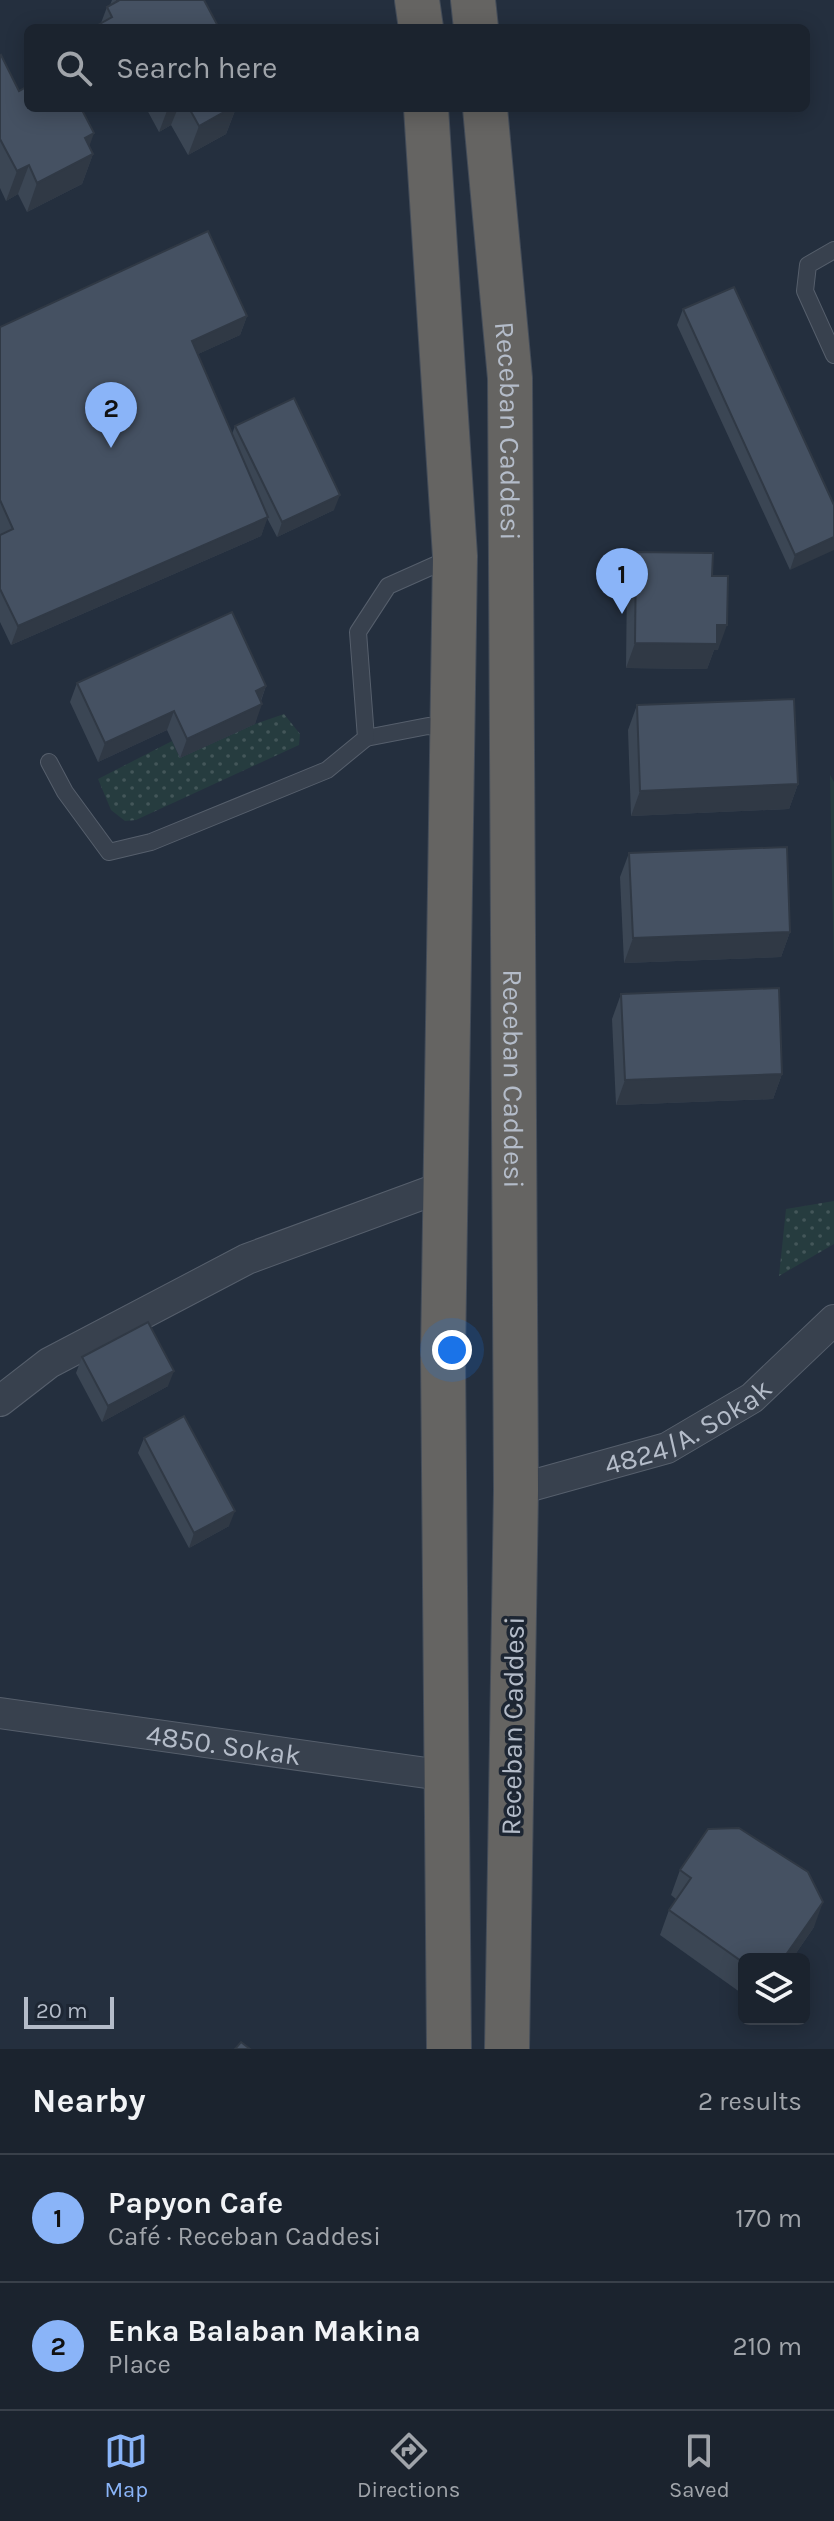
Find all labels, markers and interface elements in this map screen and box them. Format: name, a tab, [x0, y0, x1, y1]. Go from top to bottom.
search box	[24, 24, 810, 112]
icon: search	[52, 46, 96, 90]
text: Search here	[116, 50, 277, 86]
street label: Receban Caddesi	[488, 320, 527, 541]
pin: 2	[85, 382, 137, 448]
pin: 1	[596, 548, 648, 614]
street label: Receban Caddesi	[496, 969, 530, 1189]
your location	[432, 1330, 472, 1370]
street label: 4824/A. Sokak	[600, 1372, 779, 1482]
street label: Receban Caddesi	[494, 1616, 531, 1836]
street label: 4850. Sokak	[144, 1718, 303, 1772]
map controls	[738, 1953, 810, 2025]
button: layers	[738, 1953, 810, 2025]
scale bar	[24, 1993, 114, 2029]
text: 20 m	[36, 1998, 88, 2024]
text: Nearby	[32, 2081, 146, 2121]
text: 2 results	[698, 2086, 802, 2117]
text: Papyon Cafe	[108, 2185, 283, 2221]
text: 1	[53, 2203, 63, 2234]
text: 170 m	[735, 2203, 802, 2234]
text: Café · Receban Caddesi	[108, 2221, 381, 2252]
text: Enka Balaban Makina	[108, 2313, 421, 2349]
text: 2	[50, 2331, 66, 2362]
text: 210 m	[732, 2331, 802, 2362]
text: Place	[108, 2349, 171, 2380]
tab: Map	[104, 2429, 148, 2503]
tab: Directions	[357, 2429, 460, 2503]
tab: Saved	[669, 2429, 730, 2503]

